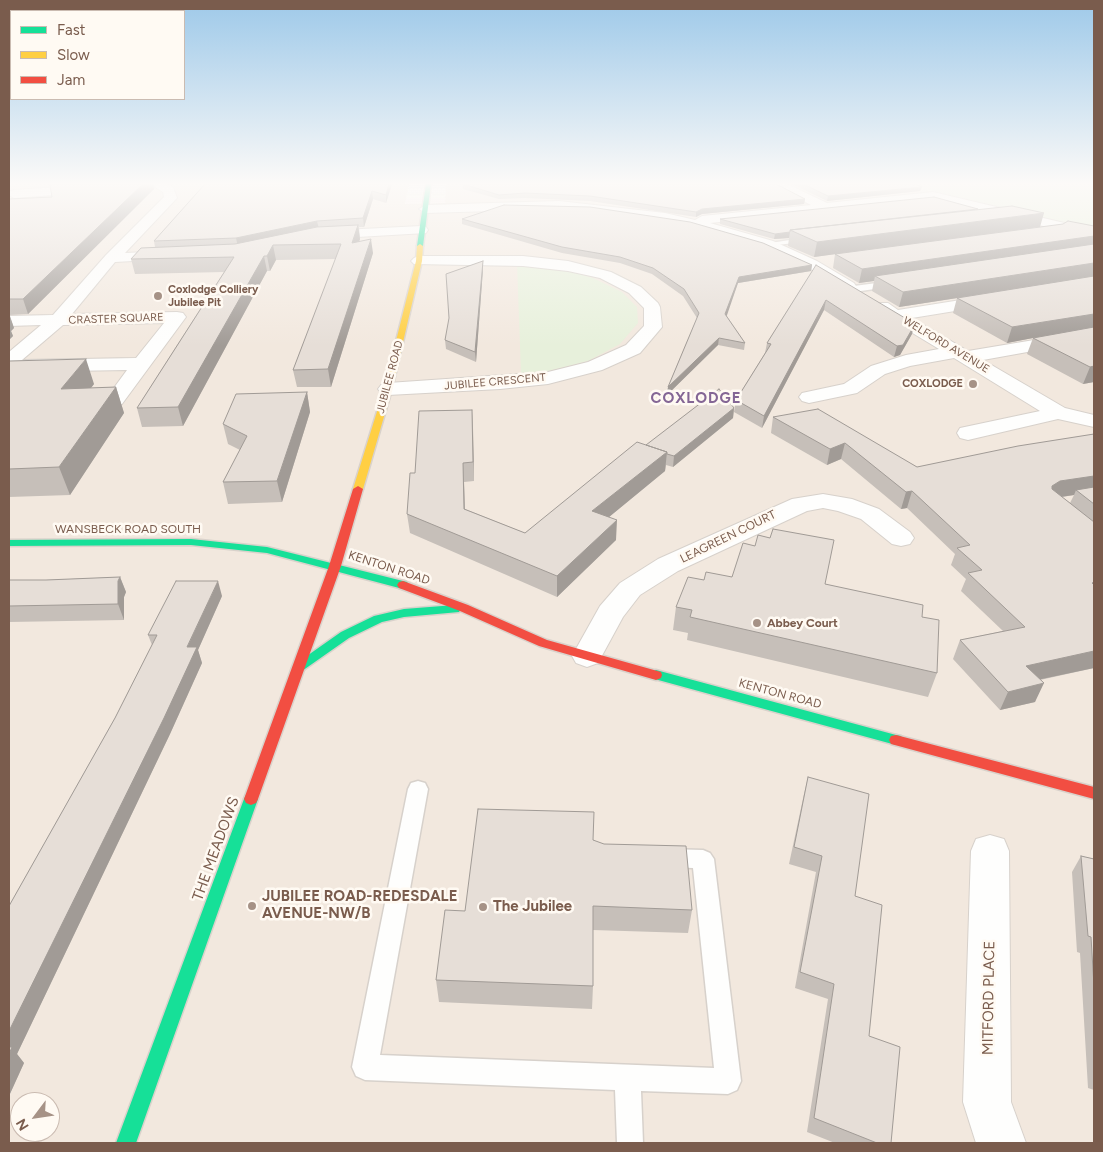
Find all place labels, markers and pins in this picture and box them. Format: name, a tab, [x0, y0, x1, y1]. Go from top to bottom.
place label: Coxlodge Colliery Jubilee Pit	[168, 283, 258, 309]
marker: Coxlodge Colliery Jubilee Pit	[152, 290, 164, 302]
place label: COXLODGE	[902, 377, 963, 391]
marker: COXLODGE	[967, 378, 979, 390]
place label: Abbey Court	[767, 616, 838, 630]
marker: Abbey Court	[751, 617, 763, 629]
place label: JUBILEE ROAD-REDESDALE AVENUE-NW/B	[262, 888, 458, 923]
place label: The Jubilee	[493, 898, 572, 916]
marker: JUBILEE ROAD-REDESDALE AVENUE-NW/B	[246, 900, 258, 912]
marker: The Jubilee	[477, 901, 489, 913]

